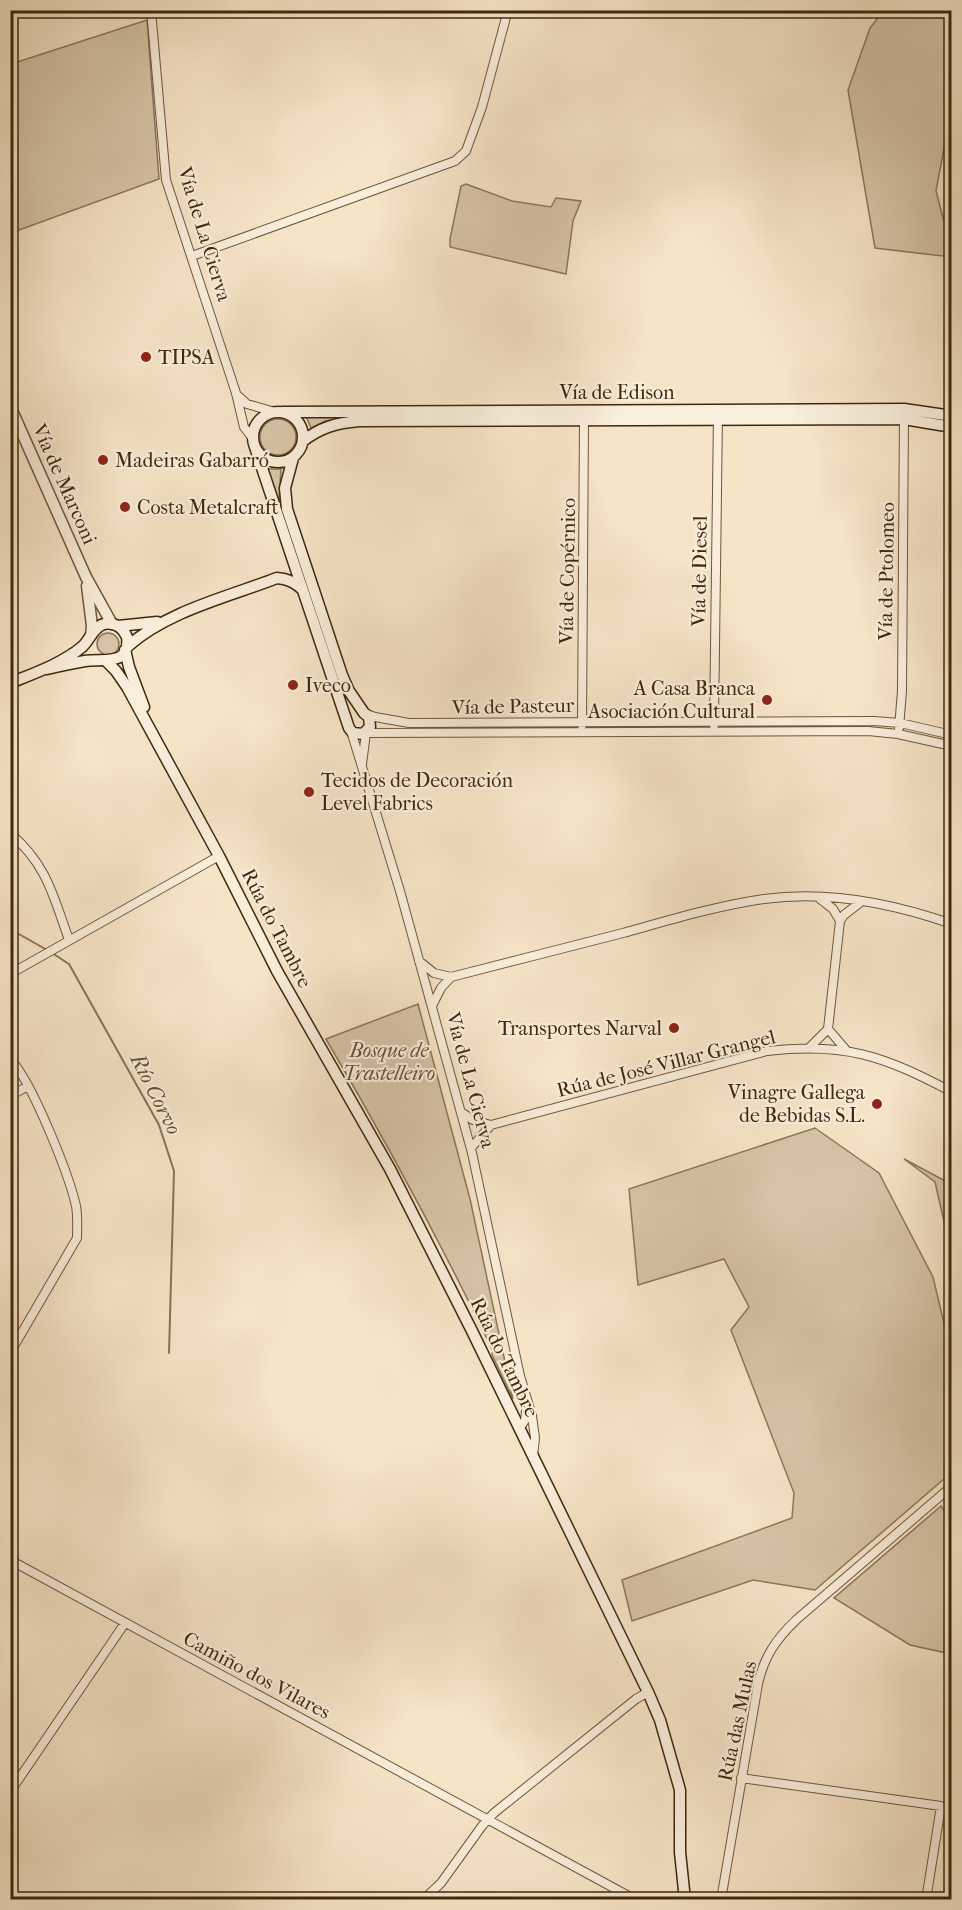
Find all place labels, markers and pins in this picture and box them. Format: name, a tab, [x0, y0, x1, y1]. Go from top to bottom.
place label: TIPSA	[158, 346, 216, 369]
marker: TIPSA	[139, 350, 153, 364]
place label: Madeiras Gabarró	[115, 449, 269, 472]
marker: Madeiras Gabarró	[96, 453, 110, 467]
place label: Costa Metalcraft	[137, 496, 279, 519]
marker: Costa Metalcraft	[118, 500, 132, 514]
place label: Iveco	[305, 674, 351, 697]
place label: A Casa Branca Asociación Cultural	[587, 677, 756, 723]
marker: Iveco	[286, 678, 300, 692]
marker: A Casa Branca Asociación Cultural	[760, 693, 774, 707]
place label: Tecidos de Decoración Level Fabrics	[321, 769, 513, 815]
marker: Tecidos de Decoración Level Fabrics	[302, 785, 316, 799]
place label: Transportes Narval	[498, 1017, 662, 1040]
marker: Transportes Narval	[667, 1021, 681, 1035]
place label: Vinagre Gallega de Bebidas S.L.	[727, 1081, 866, 1127]
marker: Vinagre Gallega de Bebidas S.L.	[870, 1097, 884, 1111]

